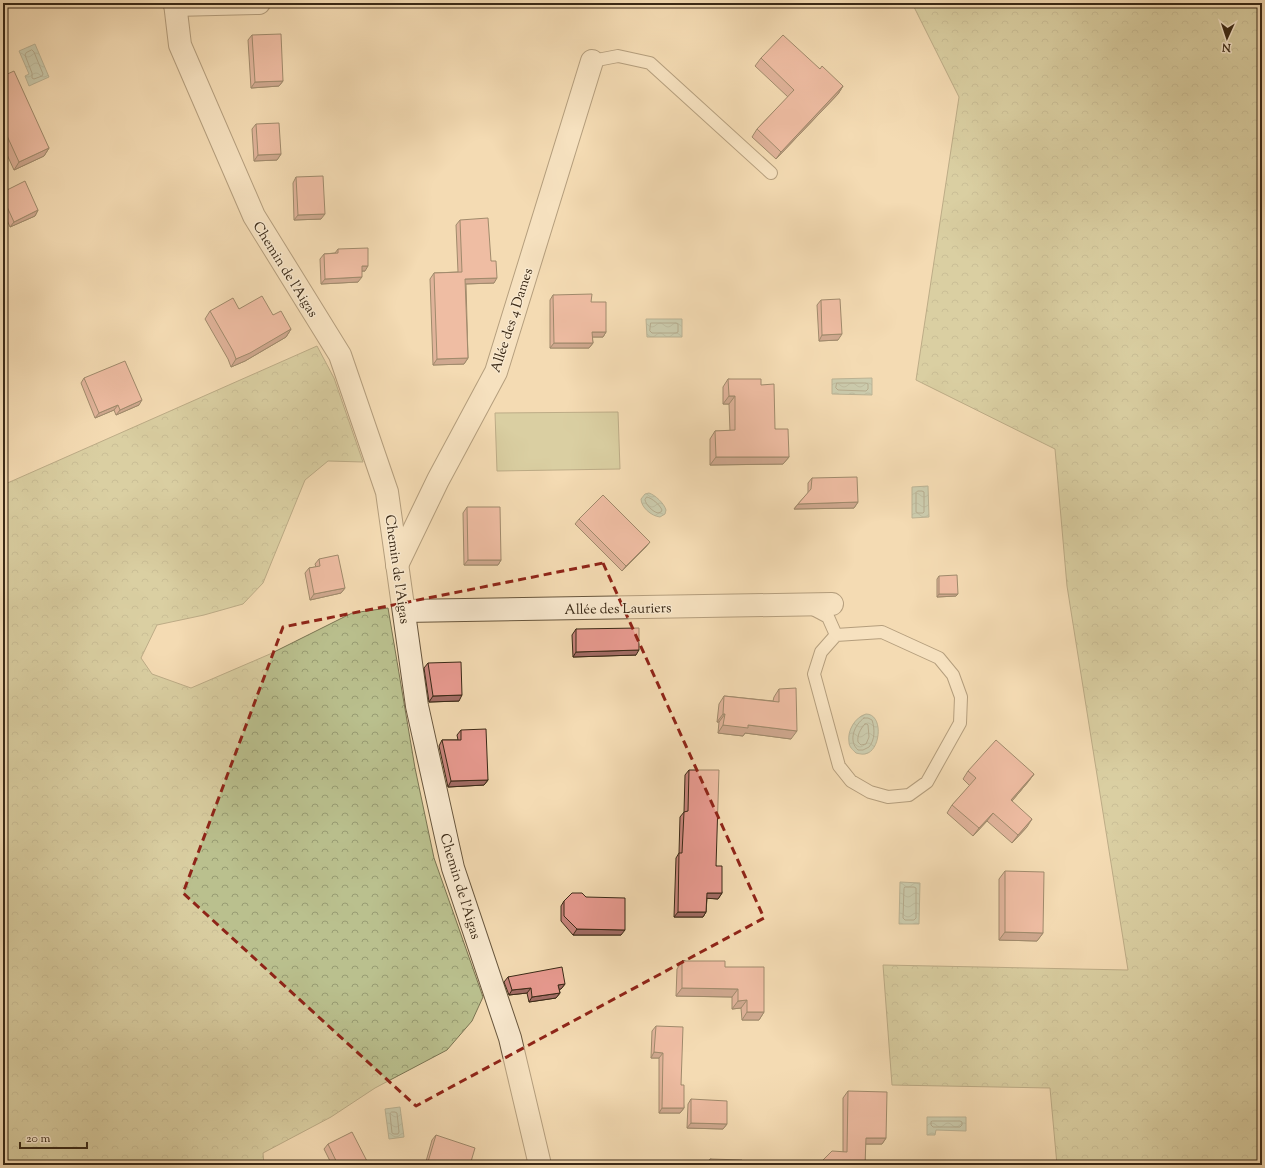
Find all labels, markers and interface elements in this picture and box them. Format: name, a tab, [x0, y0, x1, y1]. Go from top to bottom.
north arrow	[1207, 18, 1247, 58]
text: N	[1222, 39, 1232, 55]
street label: Chemin de l'Aigas	[247, 218, 322, 322]
street label: Allée des 4 Dames	[487, 266, 539, 375]
street label: Chemin de l'Aigas	[378, 513, 414, 625]
street label: Allée des Lauriers	[564, 599, 672, 621]
street label: Chemin de l'Aigas	[433, 831, 485, 942]
scale bar	[20, 1124, 87, 1150]
text: 20 m	[26, 1130, 51, 1148]

